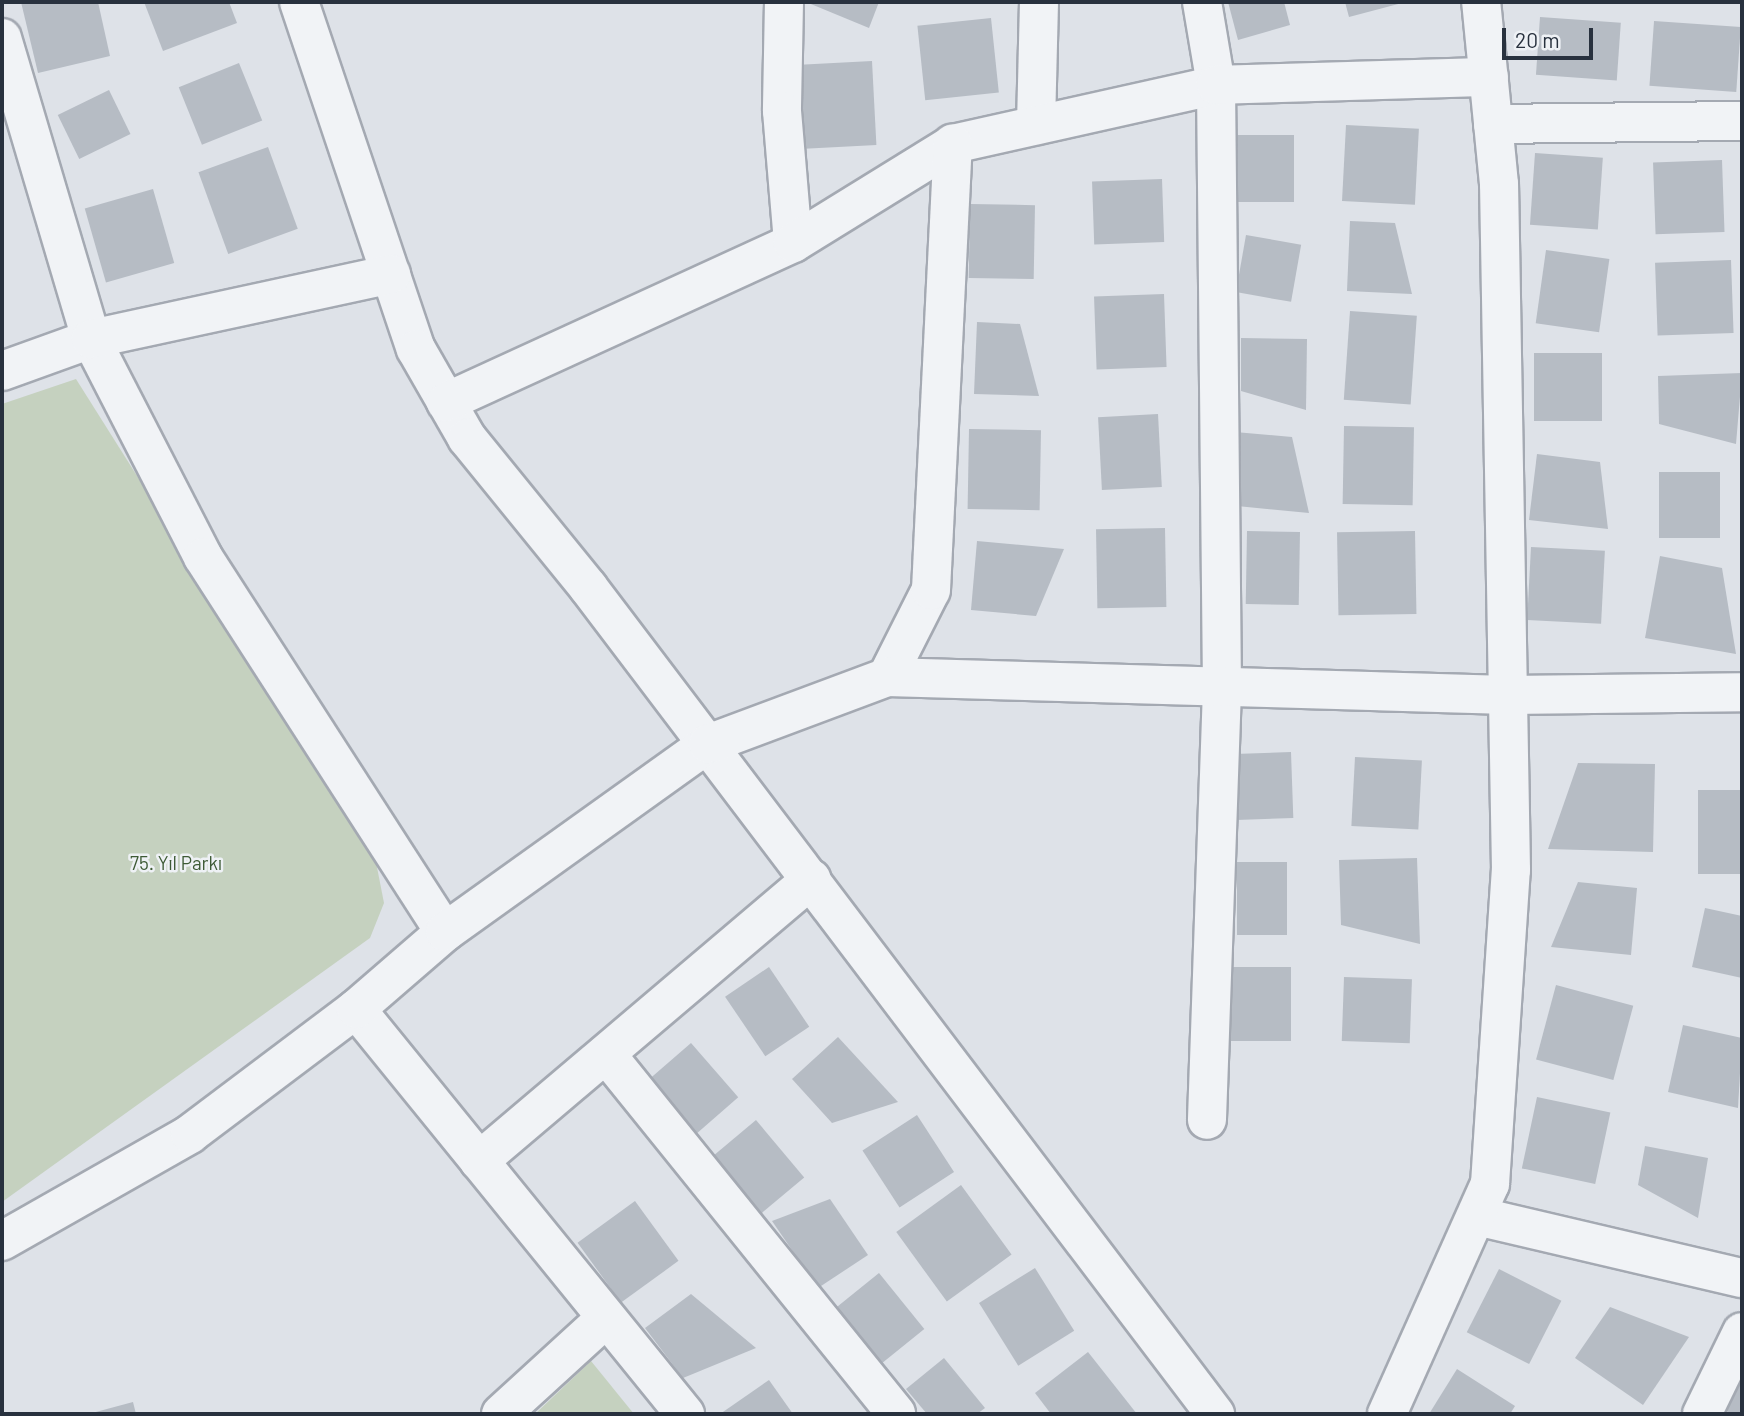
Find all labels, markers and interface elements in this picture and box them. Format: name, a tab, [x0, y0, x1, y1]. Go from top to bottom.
scale bar	[1506, 14, 1597, 58]
text: 20 m	[1515, 27, 1560, 52]
park label: 75. Yıl Parkı	[130, 852, 222, 874]

